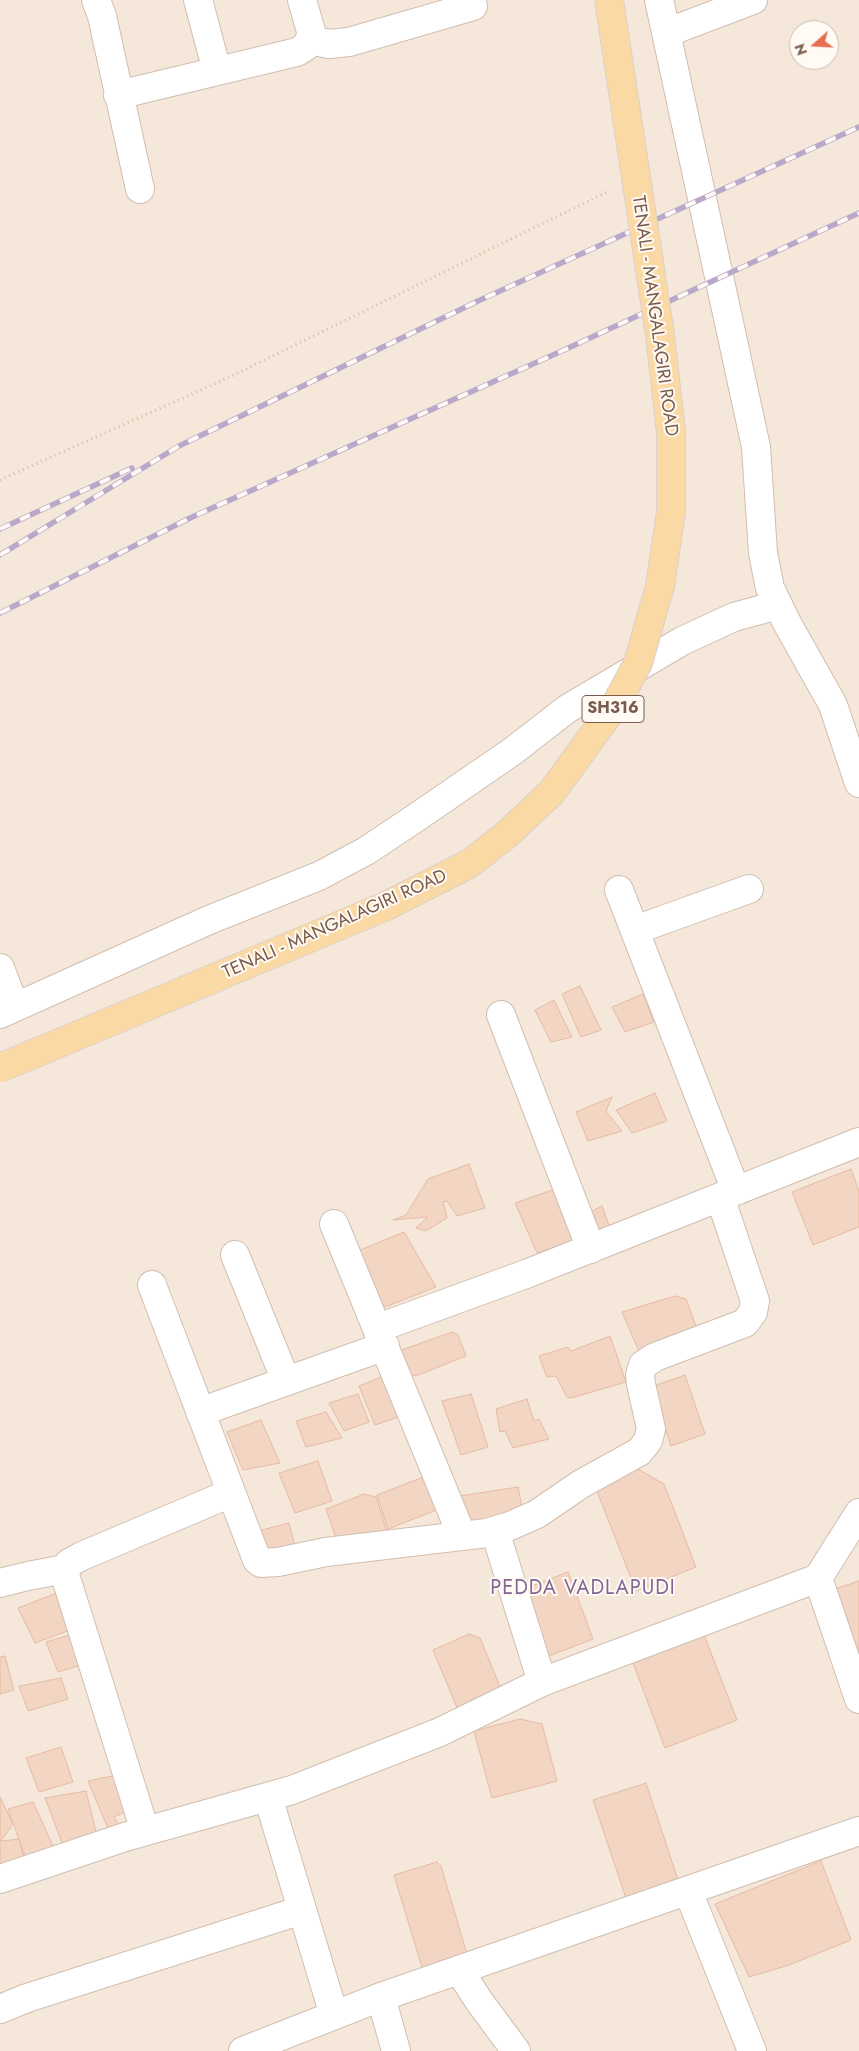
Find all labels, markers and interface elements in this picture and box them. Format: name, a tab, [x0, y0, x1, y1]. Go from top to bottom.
north arrow	[789, 20, 839, 70]
text: N	[789, 41, 812, 58]
street label: TENALI - MANGALAGIRI ROAD	[626, 194, 682, 438]
road number: SH316	[582, 696, 644, 722]
street label: TENALI - MANGALAGIRI ROAD	[220, 866, 450, 984]
district label: PEDDA VADLAPUDI	[488, 1577, 678, 1601]

